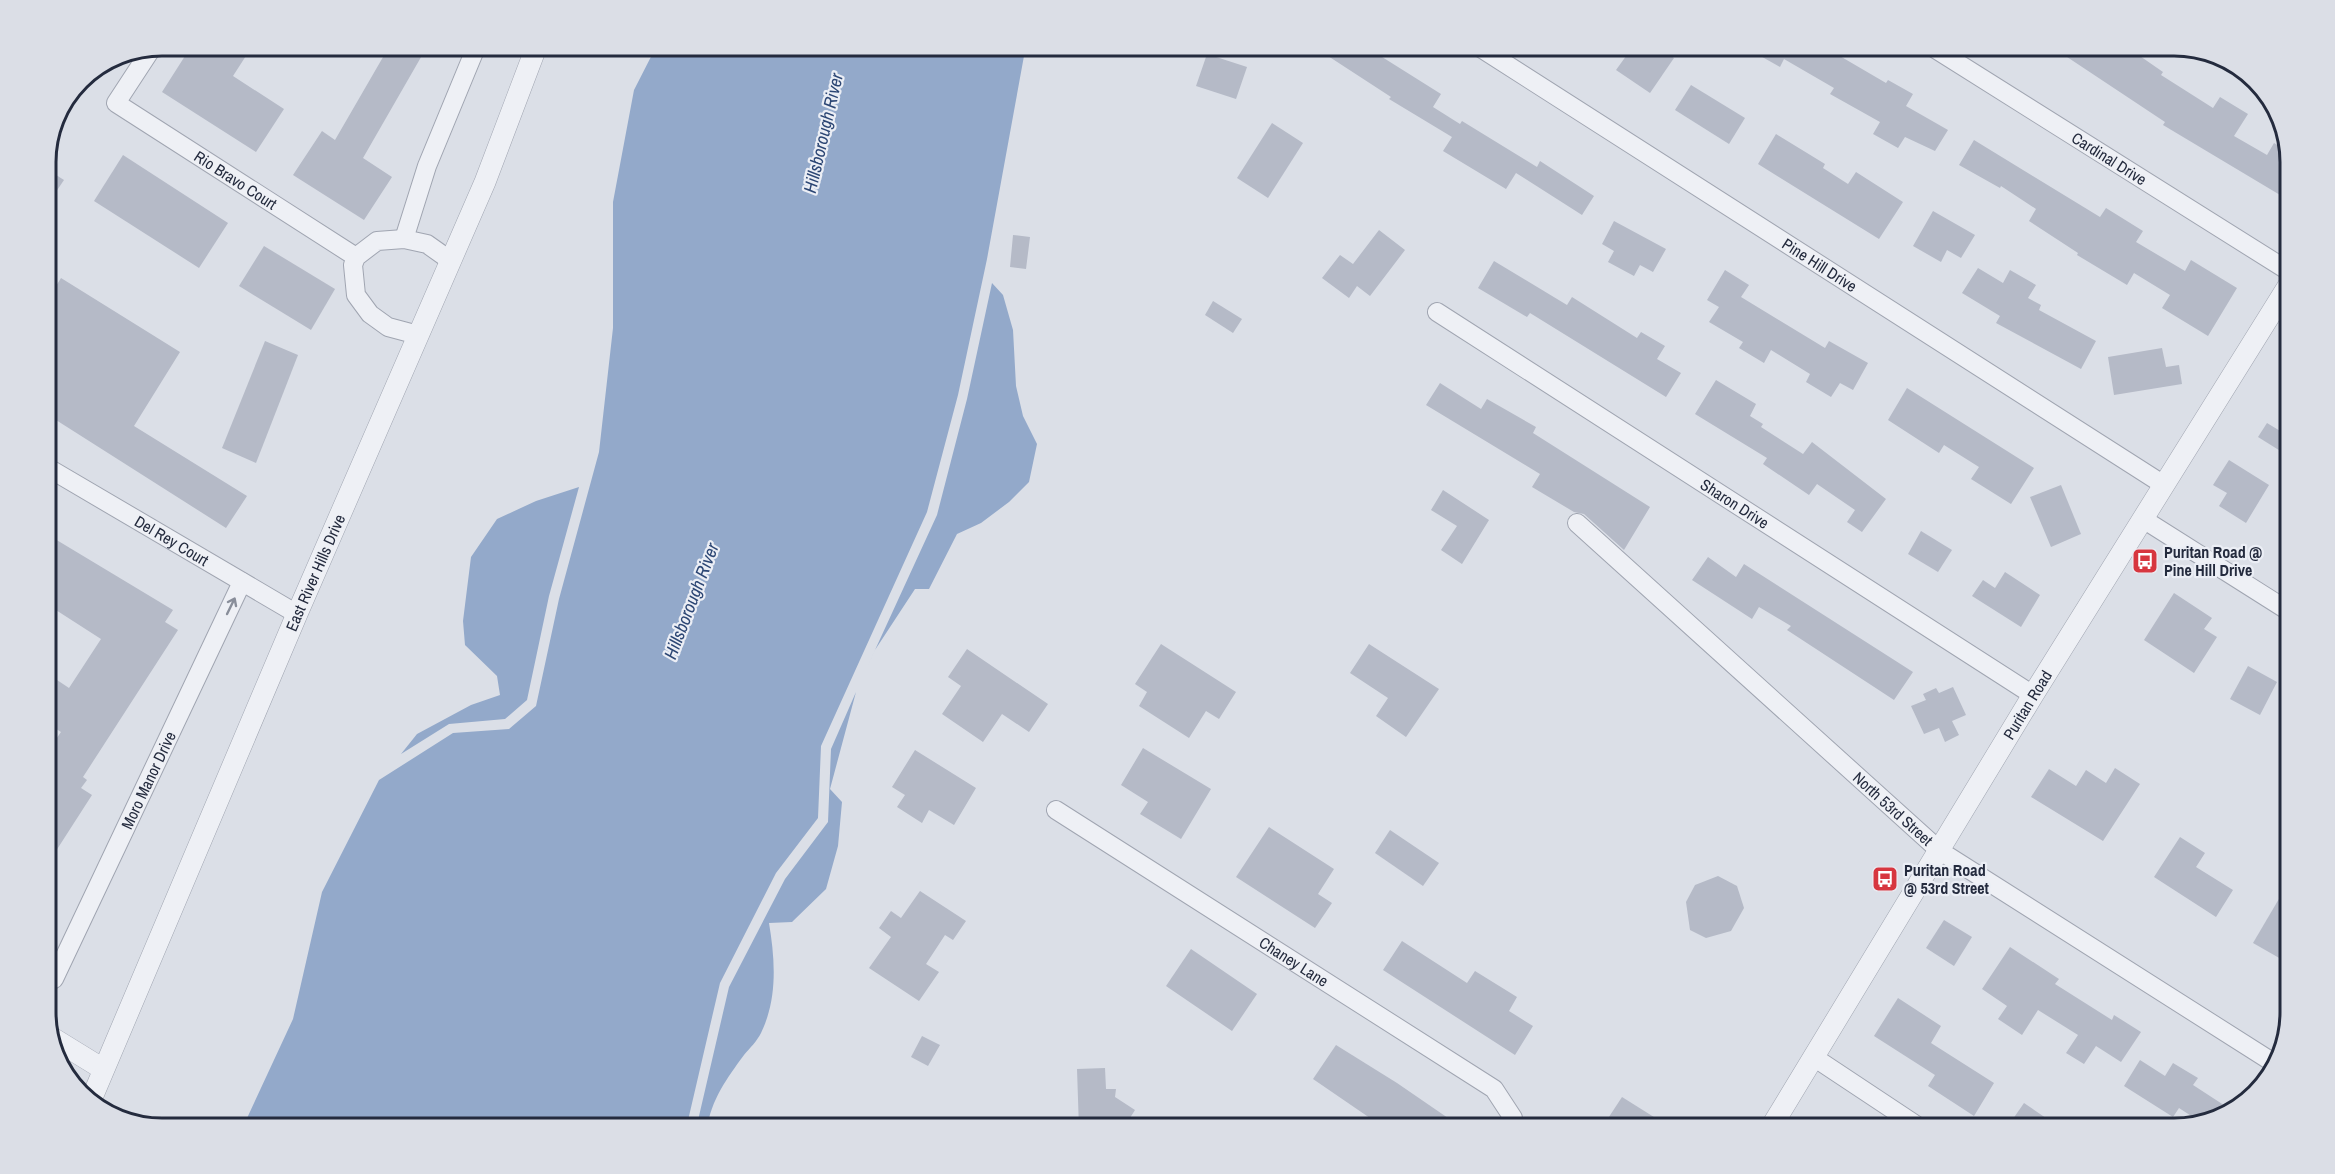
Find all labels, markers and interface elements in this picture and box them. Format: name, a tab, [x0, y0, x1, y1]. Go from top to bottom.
water label: Hillsborough River	[797, 70, 849, 195]
street label: Cardinal Drive	[2068, 127, 2151, 190]
street label: Rio Bravo Court	[190, 145, 282, 215]
street label: Pine Hill Drive	[1778, 233, 1861, 297]
street label: Sharon Drive	[1696, 473, 1773, 534]
street label: Del Rey Court	[131, 510, 213, 571]
street label: East River Hills Drive	[280, 511, 350, 635]
water label: Hillsborough River	[657, 538, 725, 663]
place label: Puritan Road @ Pine Hill Drive	[2164, 541, 2262, 581]
bus stop icon: Puritan Road @ Pine Hill Drive	[2130, 546, 2160, 576]
one-way arrow	[226, 597, 237, 615]
street label: Puritan Road	[1998, 666, 2057, 744]
street label: Moro Manor Drive	[116, 728, 181, 833]
street label: North 53rd Street	[1848, 767, 1938, 851]
place label: Puritan Road @ 53rd Street	[1904, 859, 1990, 899]
bus stop icon: Puritan Road @ 53rd Street	[1870, 864, 1900, 894]
street label: Chaney Lane	[1255, 931, 1333, 992]

